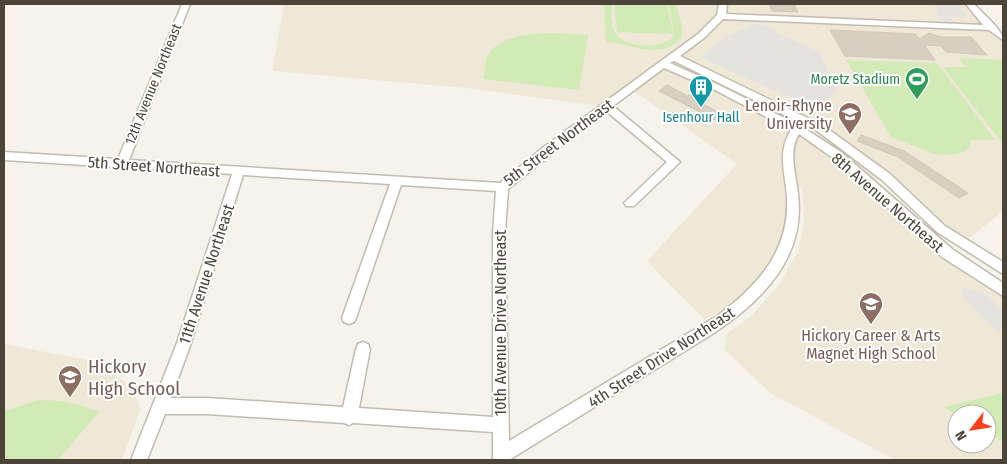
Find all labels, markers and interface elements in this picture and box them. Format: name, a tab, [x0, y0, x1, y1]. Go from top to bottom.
street label: 12th Avenue Northeast	[121, 21, 186, 147]
sports icon: Moretz Stadium	[904, 66, 930, 100]
place label: Moretz Stadium	[810, 71, 900, 88]
building icon: Isenhour Hall	[688, 74, 714, 108]
street label: 5th Street Northeast	[500, 94, 618, 190]
place label: Lenoir-Rhyne University	[745, 96, 833, 133]
school or university icon: Lenoir-Rhyne University	[837, 101, 863, 135]
place label: Isenhour Hall	[663, 109, 740, 126]
street label: 8th Avenue Northeast	[828, 149, 948, 257]
street label: 5th Street Northeast	[87, 152, 222, 181]
street label: 11th Avenue Northeast	[175, 201, 238, 347]
street label: 10th Avenue Drive Northeast	[491, 229, 510, 416]
school or university icon: Hickory Career & Arts Magnet High School	[858, 291, 884, 325]
street label: 4th Street Drive Northeast	[584, 303, 739, 412]
place label: Hickory Career & Arts Magnet High School	[801, 326, 941, 363]
place label: Hickory High School	[88, 355, 180, 400]
school or university icon: Hickory High School	[57, 364, 83, 398]
north arrow	[947, 404, 997, 454]
text: N	[952, 427, 971, 443]

